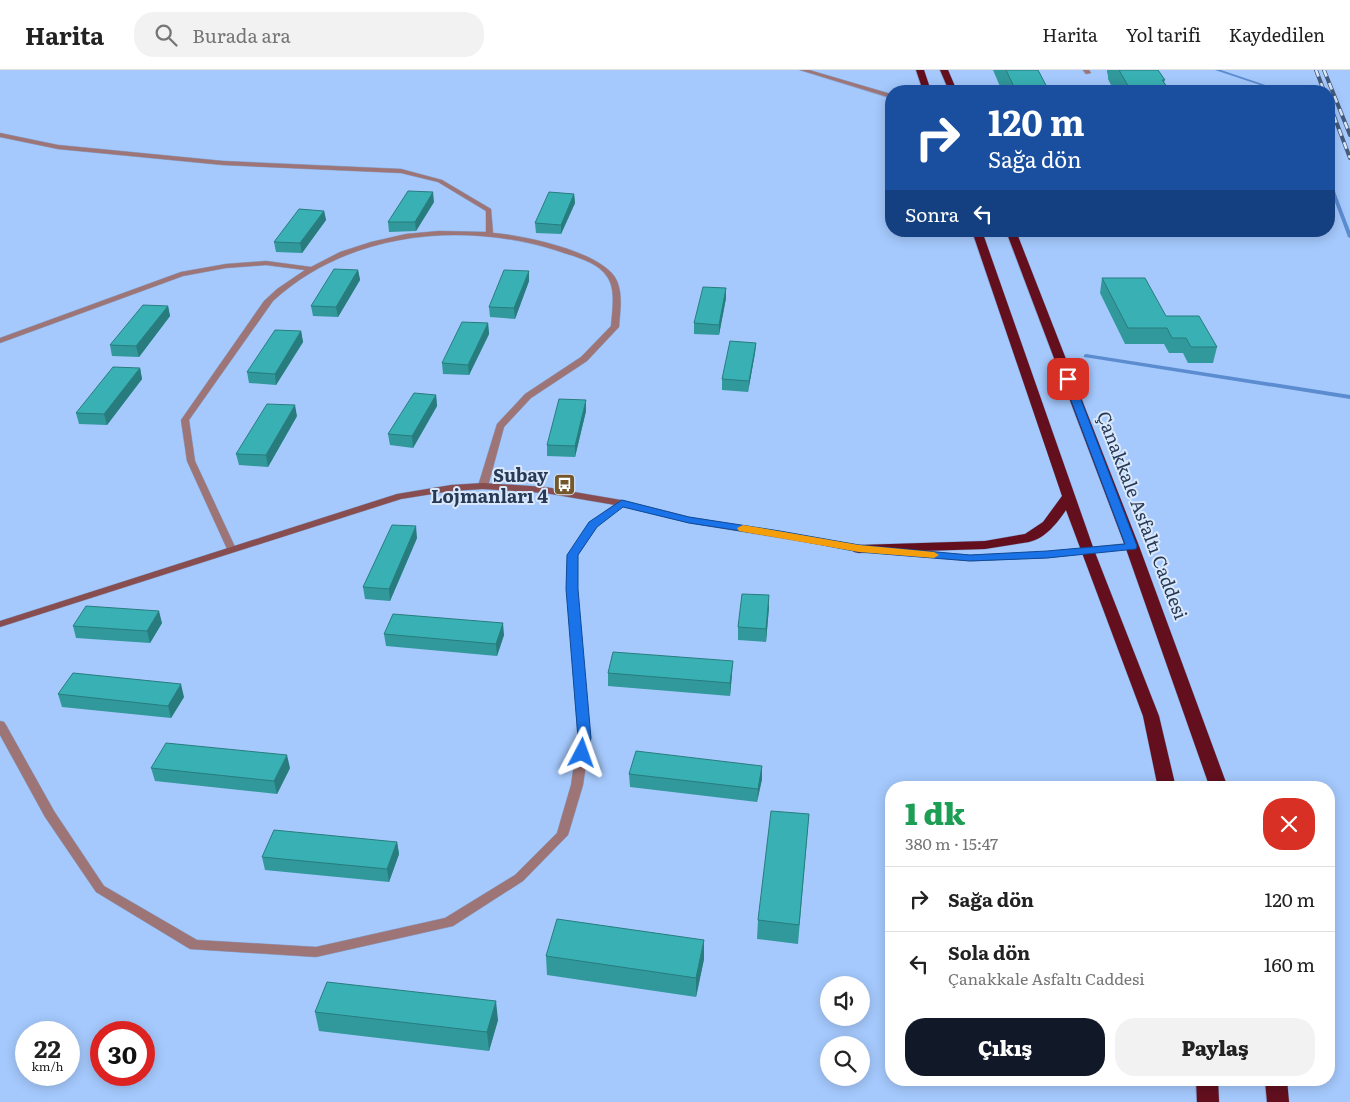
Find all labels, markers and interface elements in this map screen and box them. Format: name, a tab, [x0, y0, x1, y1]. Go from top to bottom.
search box	[134, 12, 484, 57]
text: Harita	[25, 17, 104, 52]
icon: search	[152, 21, 180, 49]
text: Burada ara	[192, 21, 291, 49]
text: Harita	[1042, 21, 1098, 48]
text: Yol tarifi	[1126, 21, 1201, 48]
text: Kaydedilen	[1229, 21, 1325, 48]
text: 120 m	[988, 95, 1085, 147]
icon: right	[905, 105, 970, 170]
text: Sağa dön	[988, 142, 1082, 175]
text: Sonra	[905, 200, 959, 228]
icon: left	[969, 200, 997, 228]
pin	[1047, 358, 1089, 400]
icon: arrive	[1054, 365, 1082, 393]
street label: Çanakkale Asfaltı Caddesi	[1091, 407, 1195, 623]
place label: Subay Lojmanları 4	[431, 461, 548, 509]
bus stop icon: Subay Lojmanları 4	[552, 472, 576, 496]
position arrow	[555, 726, 607, 778]
text: 1 dk	[905, 790, 965, 834]
button: close	[1263, 798, 1315, 850]
text: 380 m · 15:47	[905, 831, 998, 855]
icon: right	[905, 885, 933, 913]
text: Sağa dön	[948, 885, 1034, 913]
text: 120 m	[1264, 885, 1315, 913]
text: Sola dön	[948, 938, 1030, 966]
icon: left	[905, 950, 933, 978]
text: 160 m	[1264, 950, 1315, 978]
text: Çanakkale Asfaltı Caddesi	[948, 966, 1144, 990]
map controls	[820, 976, 870, 1086]
button: sound	[820, 976, 870, 1026]
button: Çıkış	[905, 1018, 1105, 1076]
button: Paylaş	[1115, 1018, 1315, 1076]
speed limit sign: 30	[90, 1021, 155, 1086]
text: 22	[34, 1029, 61, 1066]
button: search	[820, 1036, 870, 1086]
text: km/h	[32, 1057, 63, 1075]

